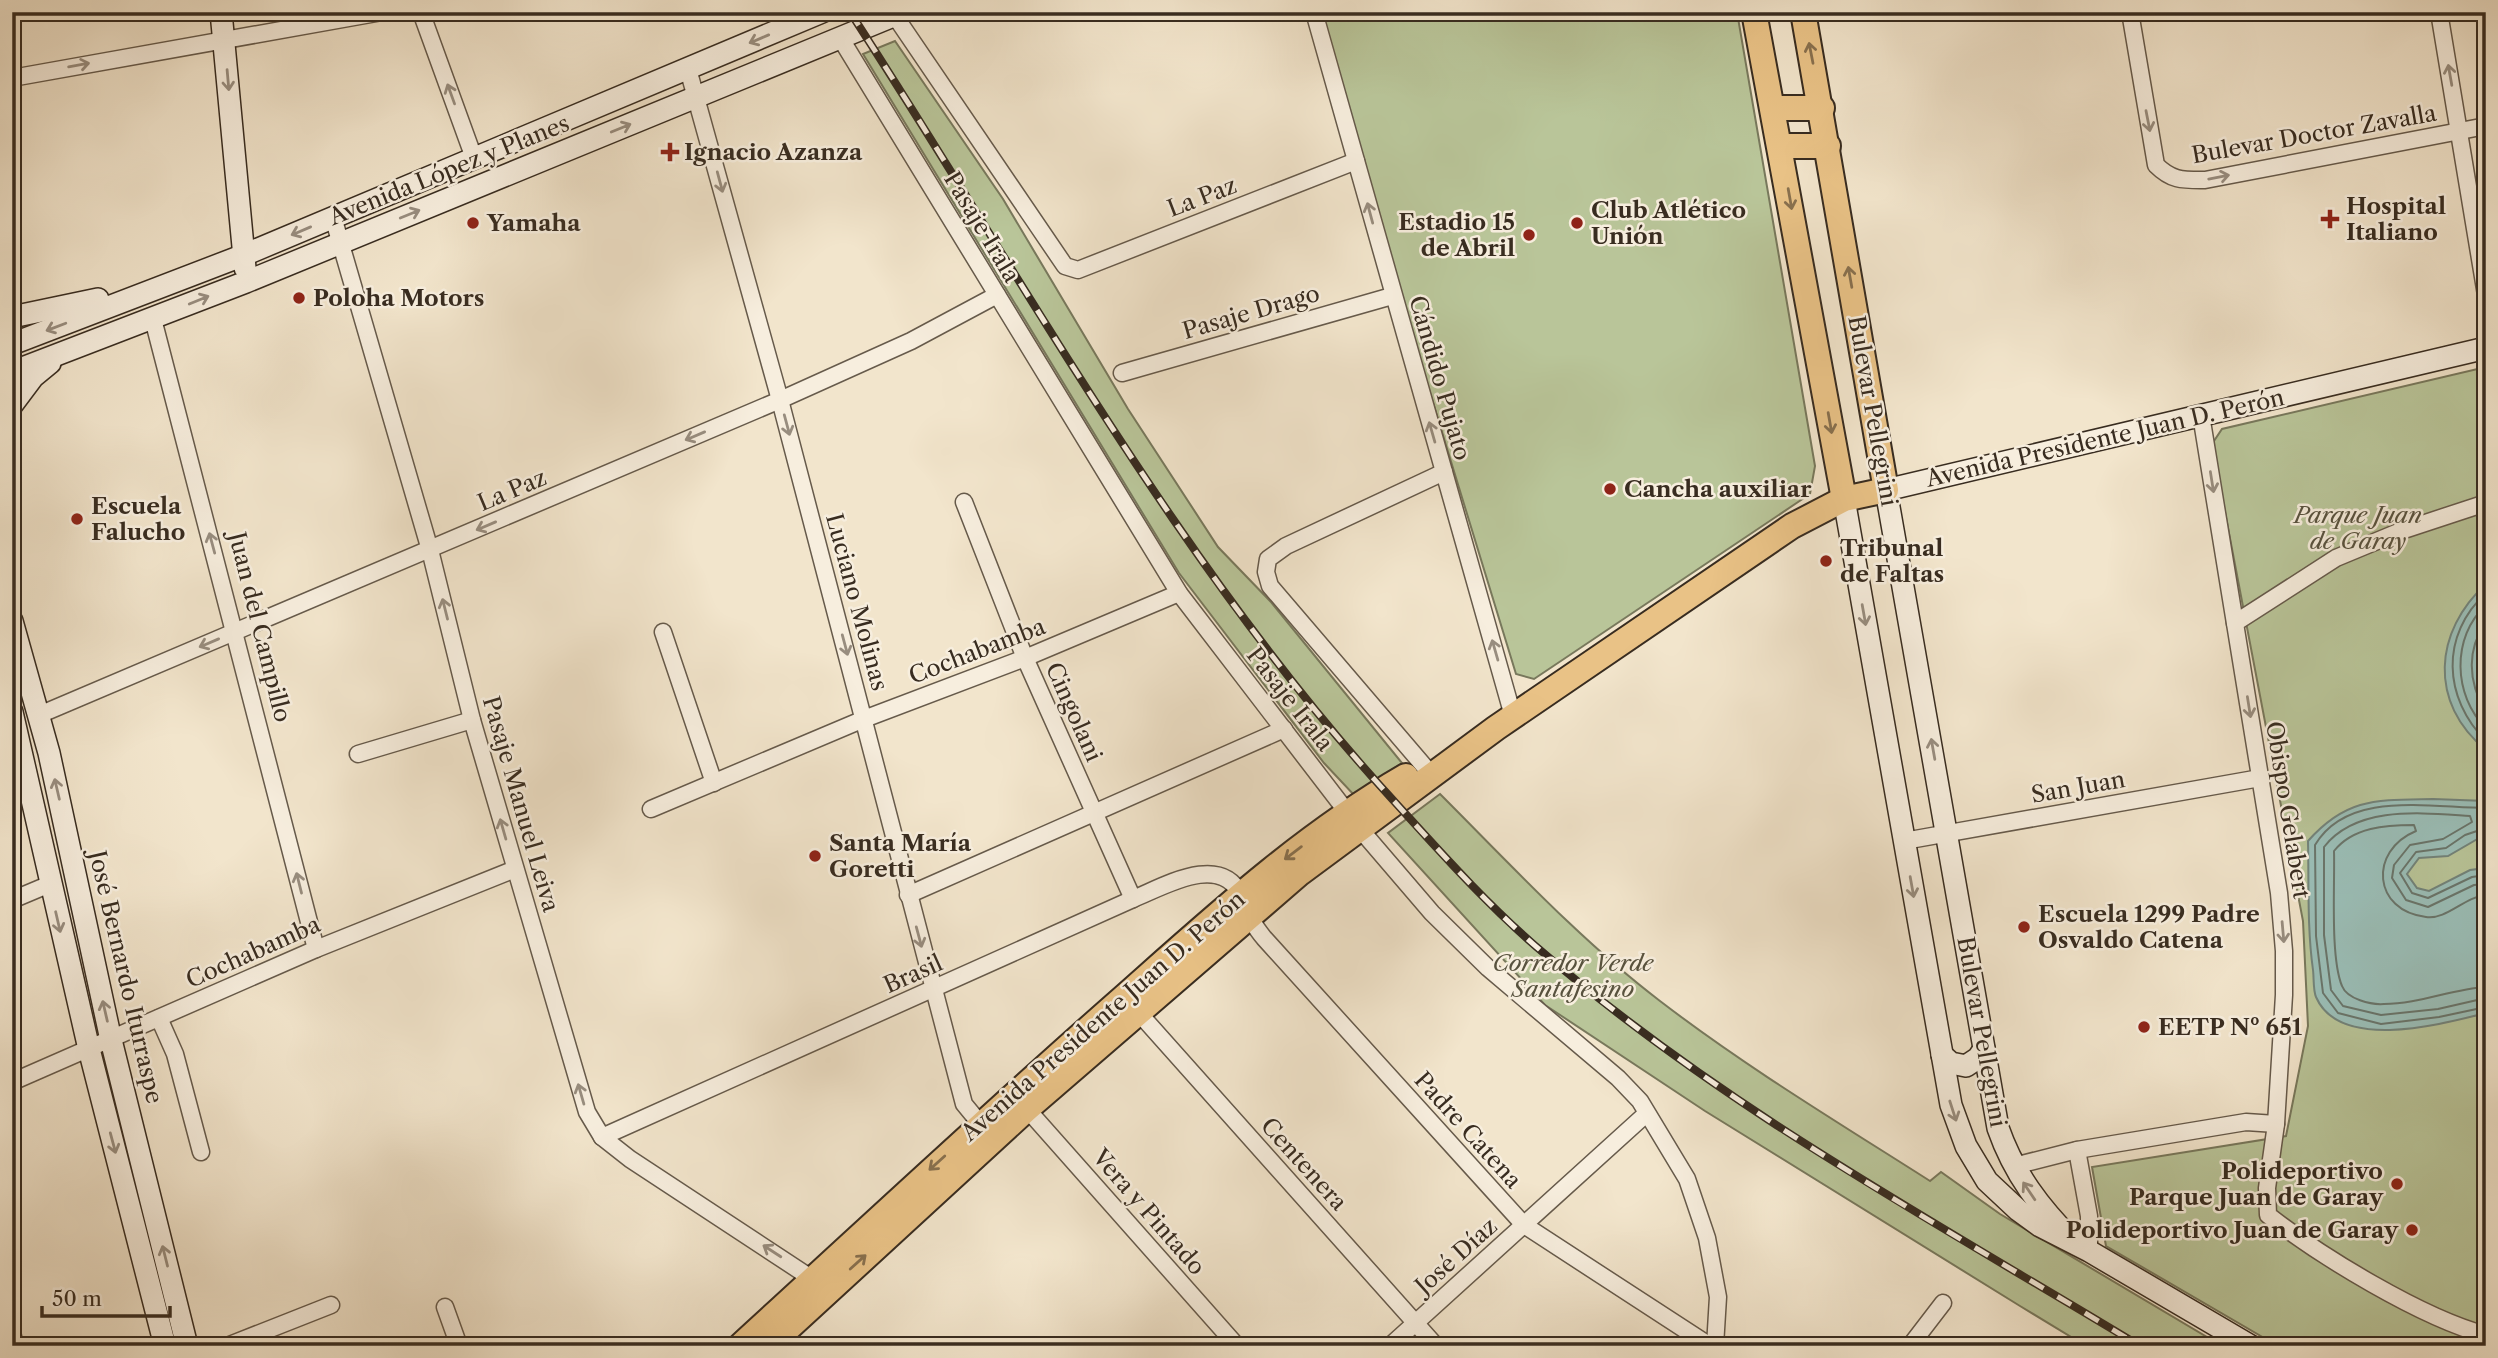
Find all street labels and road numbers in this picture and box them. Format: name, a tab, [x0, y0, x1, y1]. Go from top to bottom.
street label: Bulevar Doctor Zavalla	[2189, 99, 2439, 169]
street label: Avenida López y Planes	[324, 109, 573, 231]
street label: Pasaje Irala	[938, 167, 1026, 288]
street label: La Paz	[1163, 171, 1241, 223]
street label: Pasaje Drago	[1179, 279, 1323, 345]
street label: Cándido Pujato	[1403, 293, 1477, 463]
street label: Bulevar Pellegrini	[1842, 314, 1904, 508]
street label: Avenida Presidente Juan D. Perón	[1922, 383, 2287, 493]
street label: La Paz	[473, 463, 551, 517]
street label: Luciano Molinas	[820, 510, 894, 694]
street label: Juan del Campillo	[222, 526, 297, 725]
street label: Cochabamba	[905, 612, 1050, 690]
street label: Pasaje Irala	[1241, 642, 1340, 757]
street label: Cingolani	[1040, 658, 1108, 766]
street label: Pasaje Manuel Leiva	[477, 693, 565, 916]
street label: Obispo Gelabert	[2260, 719, 2316, 901]
street label: San Juan	[2029, 765, 2127, 809]
street label: José Bernardo Iturraspe	[83, 845, 169, 1106]
street label: Avenida Presidente Juan D. Perón	[955, 885, 1251, 1148]
street label: Cochabamba	[182, 910, 325, 994]
street label: Bulevar Pellegrini	[1951, 935, 2013, 1129]
street label: Brasil	[879, 949, 947, 999]
street label: Padre Catena	[1408, 1066, 1528, 1195]
street label: Centenera	[1255, 1112, 1353, 1217]
street label: Vera y Pintado	[1086, 1143, 1211, 1281]
street label: José Díaz	[1407, 1212, 1503, 1302]

